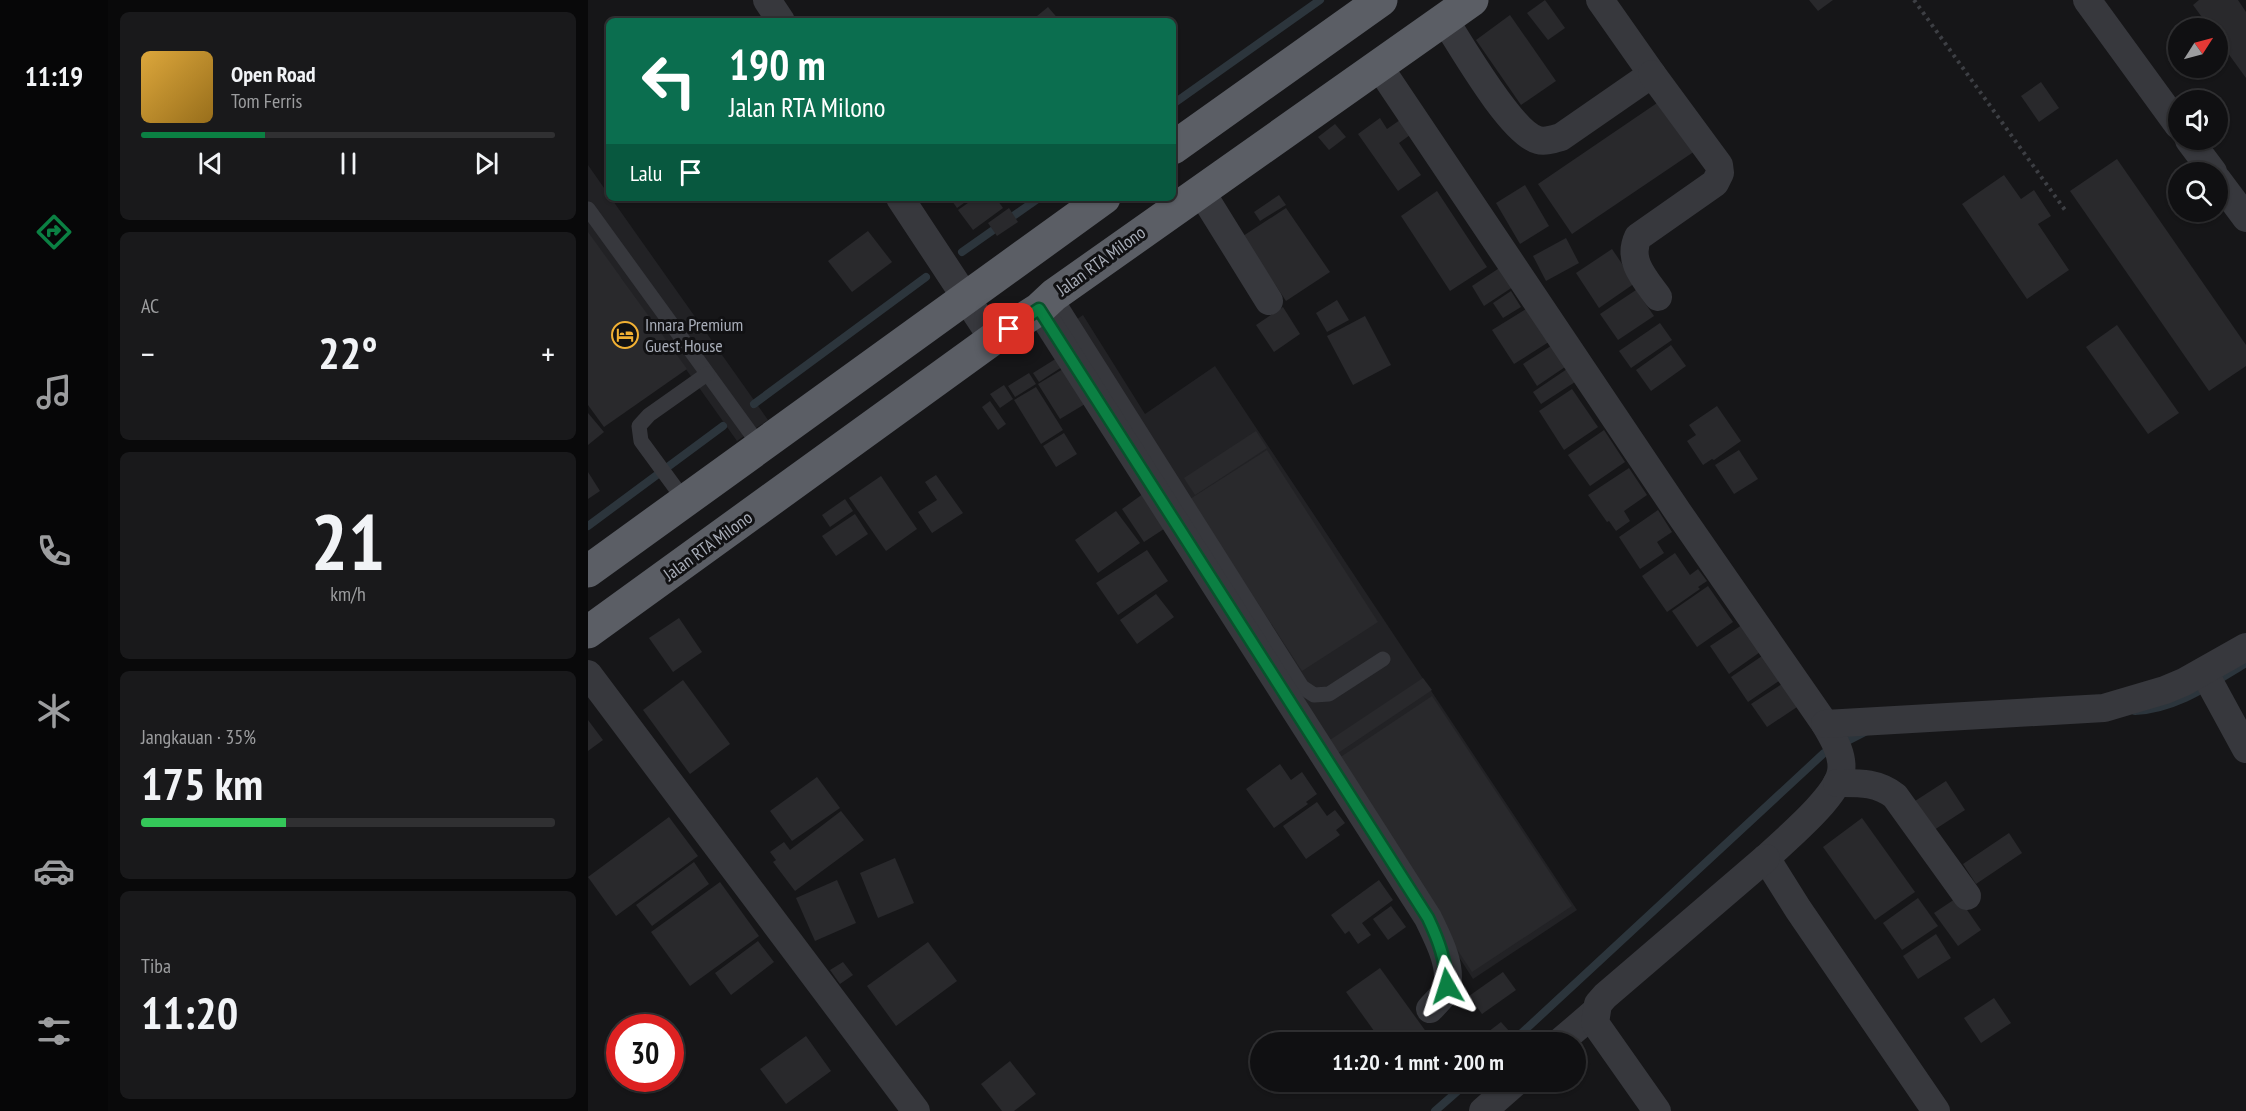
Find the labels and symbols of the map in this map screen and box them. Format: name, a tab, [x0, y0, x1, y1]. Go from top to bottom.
north arrow	[2168, 18, 2228, 78]
street label: Jalan RTA Milono	[1051, 221, 1150, 301]
pin	[983, 303, 1034, 354]
place label: Innara Premium Guest House	[645, 313, 743, 357]
hotel icon: Innara Premium Guest House	[610, 320, 640, 350]
street label: Jalan RTA Milono	[658, 506, 757, 586]
position arrow	[1415, 954, 1479, 1018]
speed limit sign: 30	[606, 1014, 684, 1092]

